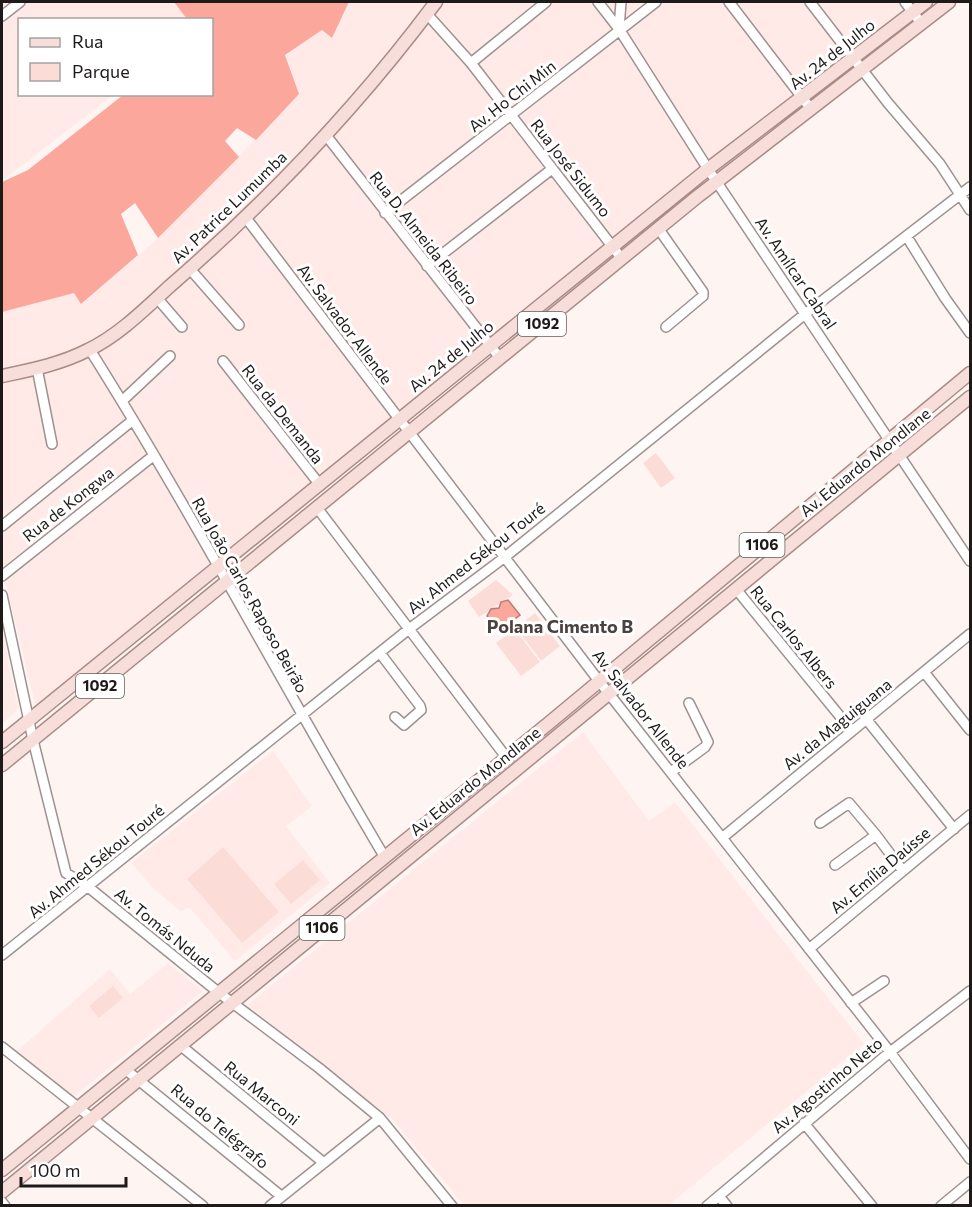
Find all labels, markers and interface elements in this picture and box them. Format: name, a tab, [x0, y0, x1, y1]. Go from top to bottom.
street label: Av. 24 de Julho	[785, 14, 878, 93]
legend	[18, 18, 213, 96]
text: Rua	[72, 30, 103, 52]
street label: Av. Ho Chi Min	[464, 56, 559, 135]
text: Parque	[72, 60, 130, 82]
street label: Rua José Sidumo	[527, 115, 616, 220]
street label: Av. Patrice Lumumba	[167, 147, 290, 266]
street label: Rua D. Almeida Ribeiro	[366, 167, 482, 308]
street label: Av. Amílcar Cabral	[752, 213, 841, 332]
street label: Av. Salvador Allende	[294, 260, 397, 388]
road number: 1092	[518, 312, 566, 336]
street label: Av. 24 de Julho	[405, 316, 497, 395]
street label: Rua da Demanda	[239, 360, 328, 467]
street label: Av. Eduardo Mondlane	[796, 403, 934, 520]
street label: Rua de Kongwa	[18, 462, 117, 545]
street label: Rua João Carlos Raposo Beirão	[189, 494, 312, 696]
street label: Av. Ahmed Sékou Touré	[403, 498, 548, 617]
road number: 1106	[740, 533, 784, 557]
street label: Rua Carlos Albers	[747, 581, 842, 692]
district label: Polana Cimento B	[487, 615, 633, 637]
street label: Av. Salvador Allende	[589, 645, 694, 772]
road number: 1092	[76, 674, 124, 698]
street label: Av. da Maguiguana	[779, 674, 895, 773]
street label: Av. Eduardo Mondlane	[406, 722, 544, 839]
street label: Av. Ahmed Sékou Touré	[24, 800, 167, 921]
street label: Av. Emília Daússe	[826, 822, 933, 917]
street label: Av. Tomás Nduda	[111, 883, 219, 976]
road number: 1106	[300, 916, 344, 940]
street label: Av. Agostinho Neto	[767, 1033, 886, 1136]
street label: Rua Marconi	[221, 1056, 304, 1129]
street label: Rua do Telégrafo	[168, 1079, 273, 1172]
scale bar	[21, 1150, 126, 1188]
text: 100 m	[30, 1159, 80, 1181]

